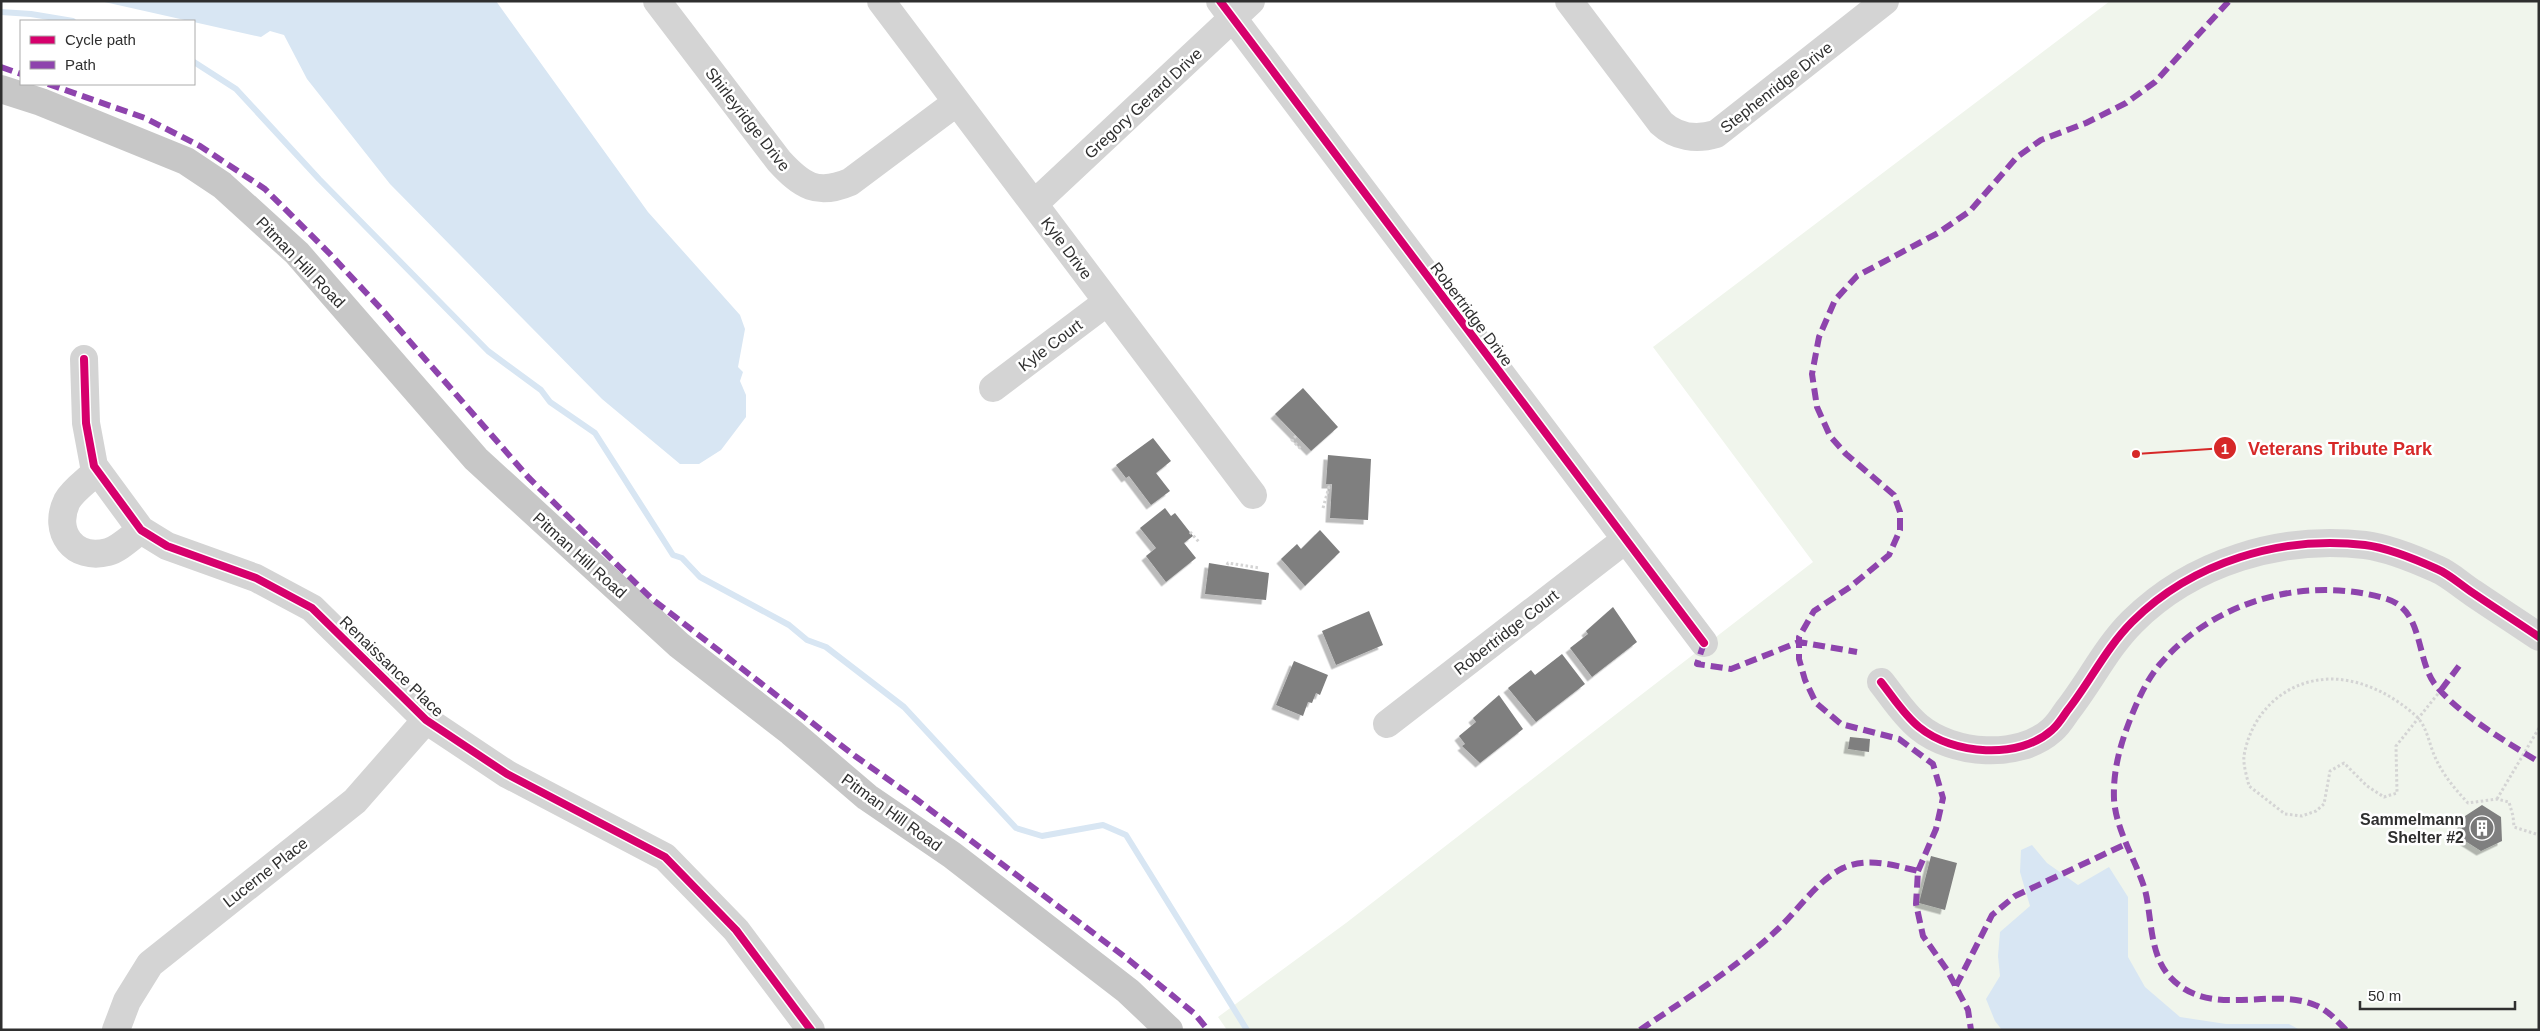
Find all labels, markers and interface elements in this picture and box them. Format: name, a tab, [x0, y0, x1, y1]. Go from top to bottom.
legend	[20, 20, 195, 85]
text: Cycle path	[65, 31, 136, 48]
street label: Stephenridge Drive	[1717, 38, 1836, 136]
street label: Gregory Gerard Drive	[1081, 45, 1205, 162]
text: Path	[65, 56, 96, 73]
street label: Shirleyridge Drive	[702, 64, 793, 174]
street label: Pitman Hill Road	[253, 214, 348, 311]
street label: Kyle Drive	[1038, 214, 1095, 283]
street label: Robertridge Drive	[1427, 259, 1516, 370]
street label: Kyle Court	[1015, 316, 1086, 375]
callout: Veterans Tribute Park	[2213, 432, 2442, 465]
text: Veterans Tribute Park	[2248, 439, 2433, 459]
text: 1	[2221, 440, 2229, 457]
street label: Pitman Hill Road	[530, 509, 630, 602]
street label: Robertridge Court	[1451, 586, 1562, 678]
street label: Renaissance Place	[336, 613, 447, 720]
street label: Pitman Hill Road	[839, 771, 945, 854]
place label: Sammelmann Shelter #2	[2360, 811, 2464, 846]
building icon: Sammelmann Shelter #2	[2469, 815, 2495, 841]
street label: Lucerne Place	[220, 834, 311, 911]
scale bar	[2360, 978, 2515, 1010]
text: 50 m	[2368, 987, 2401, 1004]

